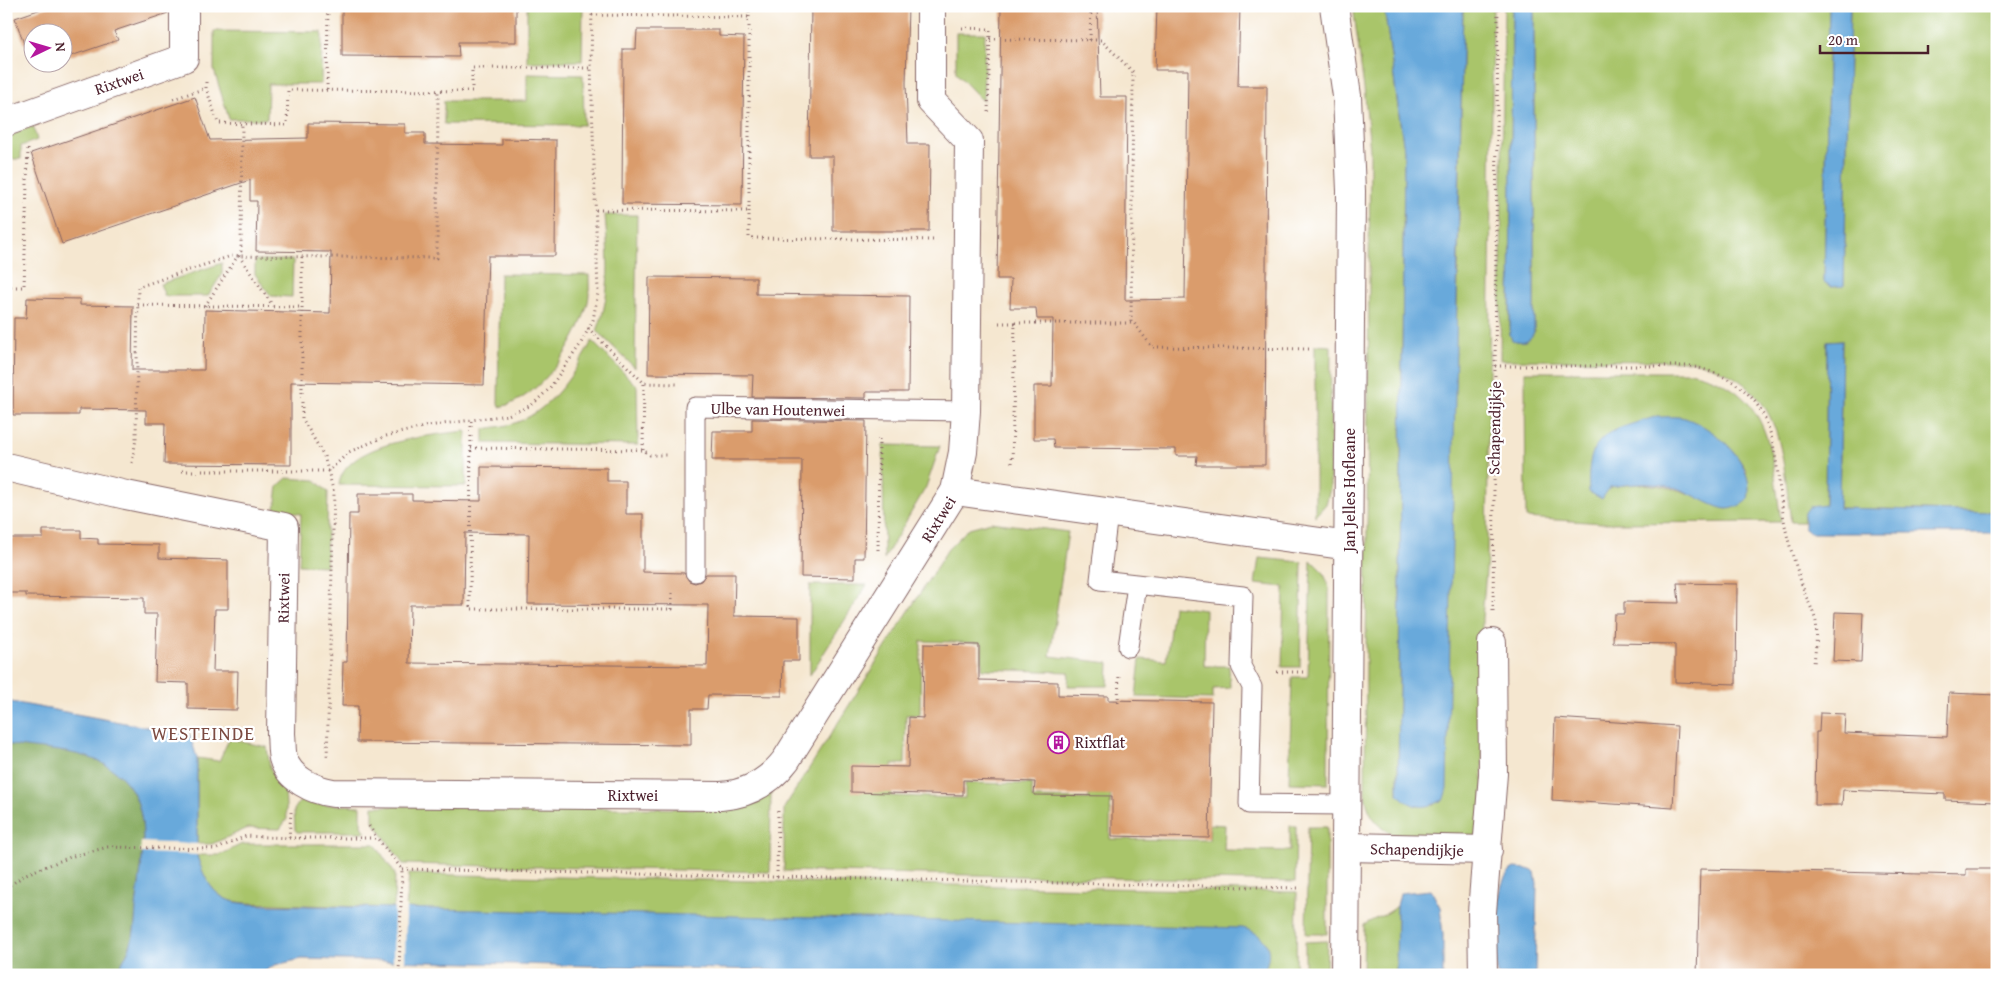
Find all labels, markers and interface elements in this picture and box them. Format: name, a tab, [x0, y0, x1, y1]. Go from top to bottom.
north arrow	[22, 22, 72, 72]
scale bar	[1820, 22, 1928, 54]
text: 20 m	[1828, 29, 1859, 50]
text: N	[51, 41, 71, 53]
street label: Rixtwei	[91, 61, 147, 101]
street label: Schapendijkje	[1481, 381, 1507, 475]
street label: Ulbe van Houtenwei	[710, 396, 846, 422]
street label: Jan Jelles Hofleane	[1337, 428, 1361, 554]
street label: Rixtwei	[914, 491, 962, 547]
street label: Rixtwei	[271, 572, 295, 623]
district label: WESTEINDE	[151, 719, 255, 747]
building icon: Rixtflat	[1047, 730, 1071, 754]
place label: Rixtflat	[1075, 730, 1126, 754]
street label: Rixtwei	[608, 783, 659, 807]
street label: Schapendijkje	[1370, 836, 1464, 862]

